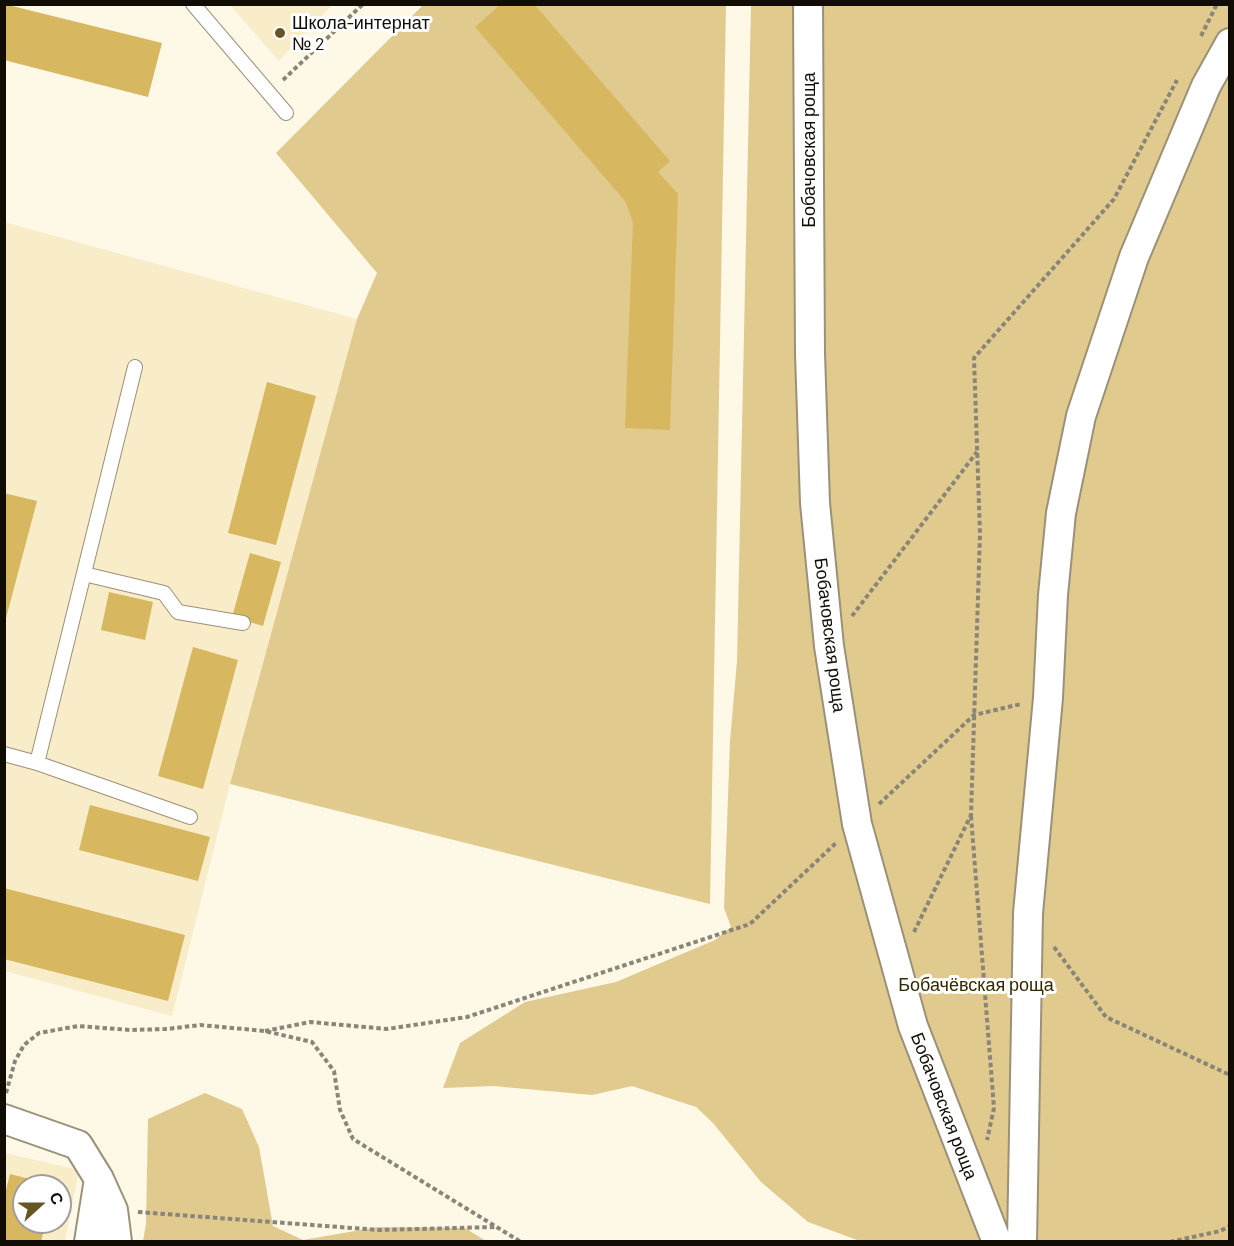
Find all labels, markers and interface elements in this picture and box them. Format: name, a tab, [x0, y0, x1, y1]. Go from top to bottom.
place label: Школа-интернат № 2	[292, 12, 430, 54]
marker: Школа-интернат № 2	[273, 26, 287, 40]
street label: Бобачовская роща	[798, 72, 820, 228]
street label: Бобачовская роща	[810, 556, 850, 714]
park label: Бобачёвская роща	[898, 974, 1054, 996]
street label: Бобачовская роща	[906, 1030, 982, 1182]
north arrow	[12, 1174, 72, 1234]
text: С	[46, 1189, 68, 1207]

